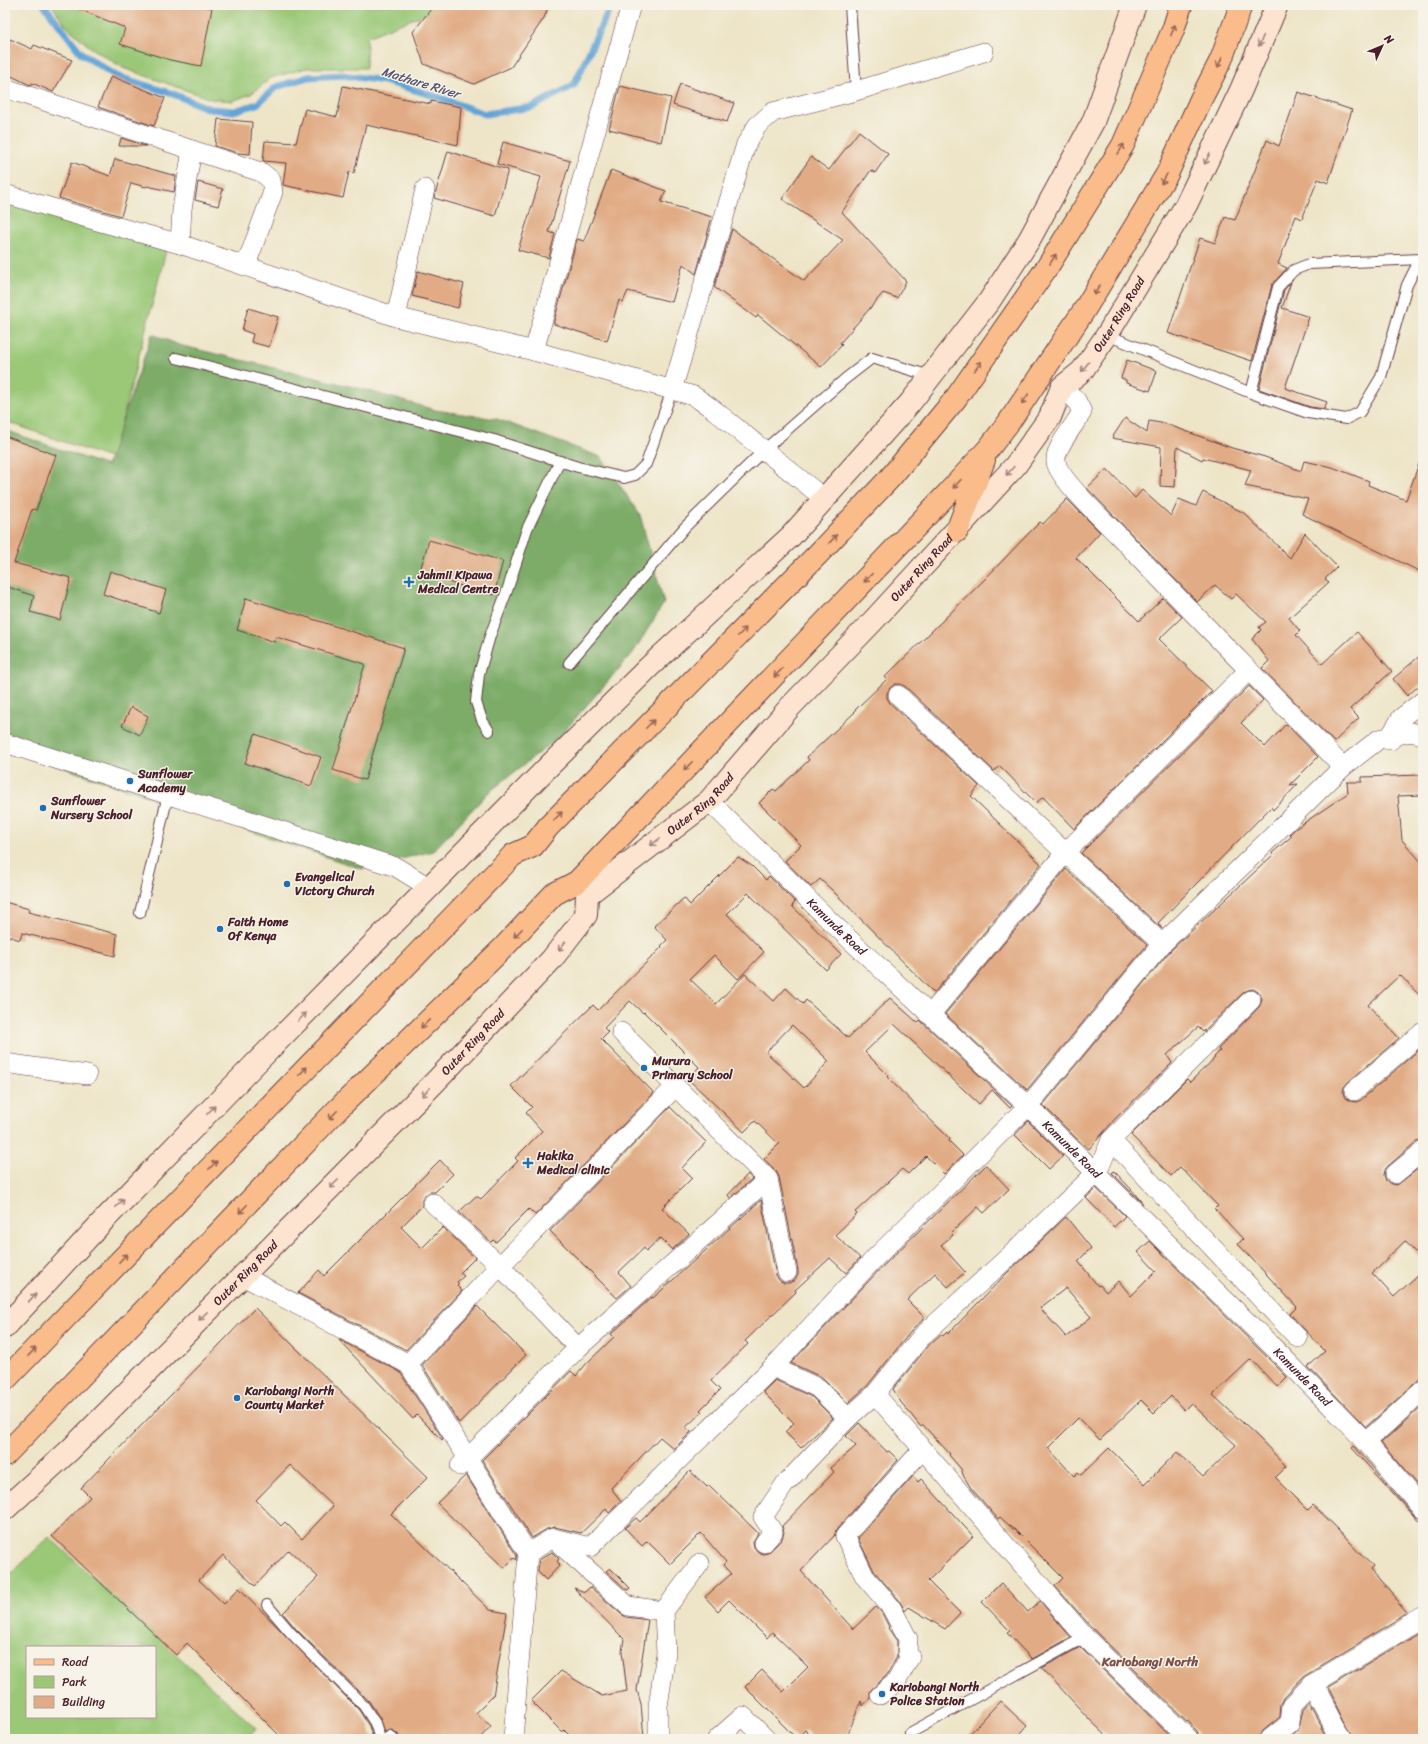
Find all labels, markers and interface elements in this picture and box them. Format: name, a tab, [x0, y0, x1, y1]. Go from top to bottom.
one-way arrow	[1170, 24, 1178, 36]
north arrow	[1362, 26, 1402, 66]
text: N	[1379, 29, 1399, 49]
one-way arrow	[1257, 34, 1264, 46]
one-way arrow	[1216, 56, 1223, 68]
water label: Mathare River	[379, 60, 465, 106]
one-way arrow	[1117, 143, 1125, 155]
one-way arrow	[1203, 153, 1210, 165]
one-way arrow	[1160, 173, 1168, 184]
one-way arrow	[1049, 253, 1057, 265]
street label: Outer Ring Road	[1087, 272, 1151, 357]
one-way arrow	[1092, 285, 1101, 296]
one-way arrow	[974, 361, 982, 372]
one-way arrow	[1081, 362, 1089, 373]
one-way arrow	[1021, 393, 1029, 404]
one-way arrow	[1005, 466, 1015, 476]
one-way arrow	[952, 478, 961, 489]
street label: Outer Ring Road	[884, 528, 959, 607]
one-way arrow	[828, 534, 837, 544]
place label: Jahmii Kipawa Medical Centre	[417, 564, 499, 600]
one-way arrow	[864, 573, 873, 583]
marker: Jahmii Kipawa Medical Centre	[403, 576, 415, 588]
one-way arrow	[737, 627, 746, 637]
one-way arrow	[773, 668, 783, 678]
one-way arrow	[645, 719, 655, 729]
one-way arrow	[684, 761, 693, 771]
place label: Sunflower Academy	[137, 763, 193, 799]
street label: Outer Ring Road	[662, 767, 740, 841]
marker: Sunflower Academy	[125, 776, 135, 786]
place label: Sunflower Nursery School	[50, 790, 133, 826]
marker: Sunflower Nursery School	[38, 803, 48, 813]
one-way arrow	[554, 811, 563, 821]
one-way arrow	[650, 838, 661, 846]
place label: Evangelical Victory Church	[295, 866, 375, 902]
marker: Evangelical Victory Church	[282, 879, 292, 889]
street label: Kamunde Road	[801, 892, 873, 962]
place label: Faith Home Of Kenya	[227, 911, 289, 947]
marker: Faith Home Of Kenya	[215, 924, 225, 934]
one-way arrow	[513, 928, 523, 938]
one-way arrow	[557, 940, 566, 951]
street label: Outer Ring Road	[435, 1003, 511, 1081]
one-way arrow	[297, 1012, 307, 1022]
one-way arrow	[420, 1019, 430, 1029]
place label: Murura Primary School	[651, 1050, 733, 1086]
marker: Murura Primary School	[639, 1063, 649, 1073]
one-way arrow	[298, 1066, 308, 1076]
one-way arrow	[421, 1087, 431, 1097]
one-way arrow	[206, 1105, 216, 1115]
one-way arrow	[328, 1110, 337, 1120]
street label: Kamunde Road	[1037, 1115, 1108, 1185]
place label: Hakika Medical clinic	[536, 1145, 611, 1181]
marker: Hakika Medical clinic	[522, 1157, 534, 1169]
one-way arrow	[208, 1160, 217, 1170]
one-way arrow	[329, 1179, 339, 1189]
one-way arrow	[116, 1198, 125, 1208]
one-way arrow	[238, 1204, 248, 1214]
street label: Outer Ring Road	[207, 1234, 284, 1311]
one-way arrow	[118, 1253, 127, 1263]
one-way arrow	[27, 1293, 36, 1303]
one-way arrow	[198, 1311, 208, 1321]
street label: Kamunde Road	[1268, 1342, 1338, 1413]
one-way arrow	[27, 1347, 37, 1357]
place label: Kariobangi North County Market	[244, 1380, 335, 1416]
marker: Kariobangi North County Market	[232, 1393, 242, 1403]
legend	[26, 1646, 156, 1718]
district label: Kariobangi North	[1101, 1650, 1199, 1673]
text: Road	[62, 1651, 89, 1673]
text: Park	[62, 1671, 87, 1693]
place label: Kariobangi North Police Station	[889, 1676, 980, 1712]
marker: Kariobangi North Police Station	[877, 1689, 887, 1699]
text: Building	[62, 1691, 105, 1713]

